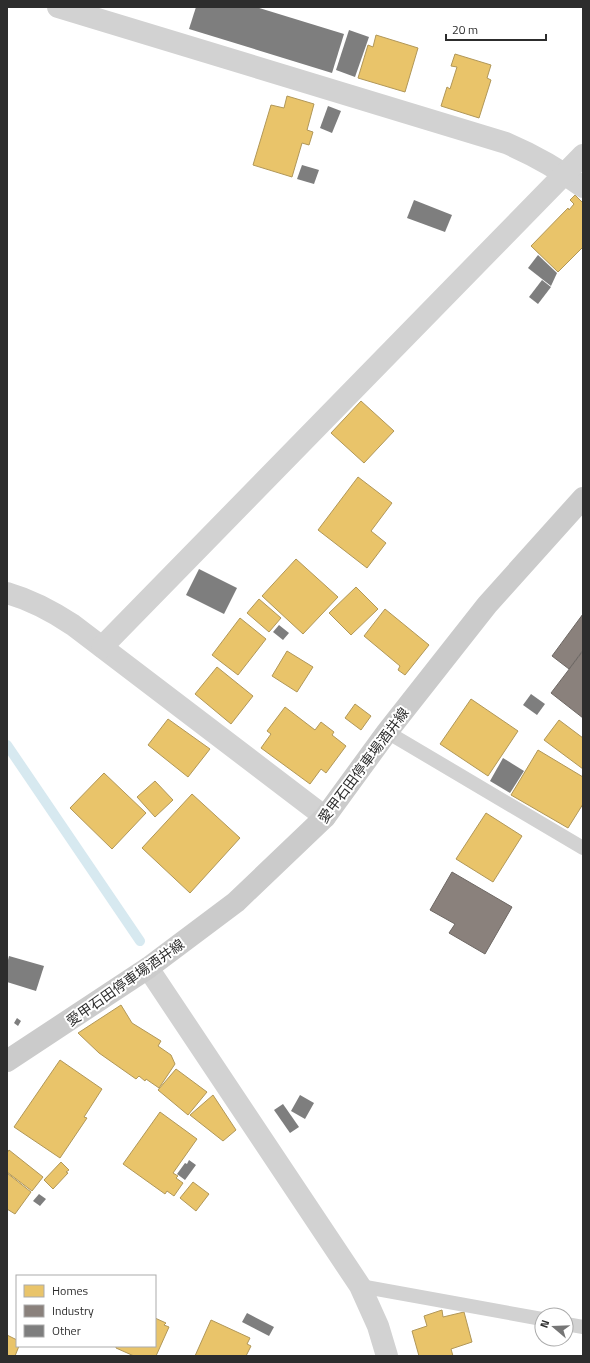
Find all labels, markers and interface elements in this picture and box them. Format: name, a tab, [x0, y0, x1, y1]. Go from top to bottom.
scale bar	[446, 16, 546, 42]
text: 20 m	[452, 20, 478, 39]
street label: 愛甲石田停車場酒井線	[312, 703, 414, 827]
street label: 愛甲石田停車場酒井線	[62, 933, 188, 1031]
legend	[16, 1275, 156, 1347]
text: Homes	[52, 1281, 88, 1300]
text: Industry	[52, 1301, 94, 1320]
north arrow	[534, 1307, 574, 1347]
text: N	[536, 1318, 553, 1330]
text: Other	[52, 1321, 81, 1340]

